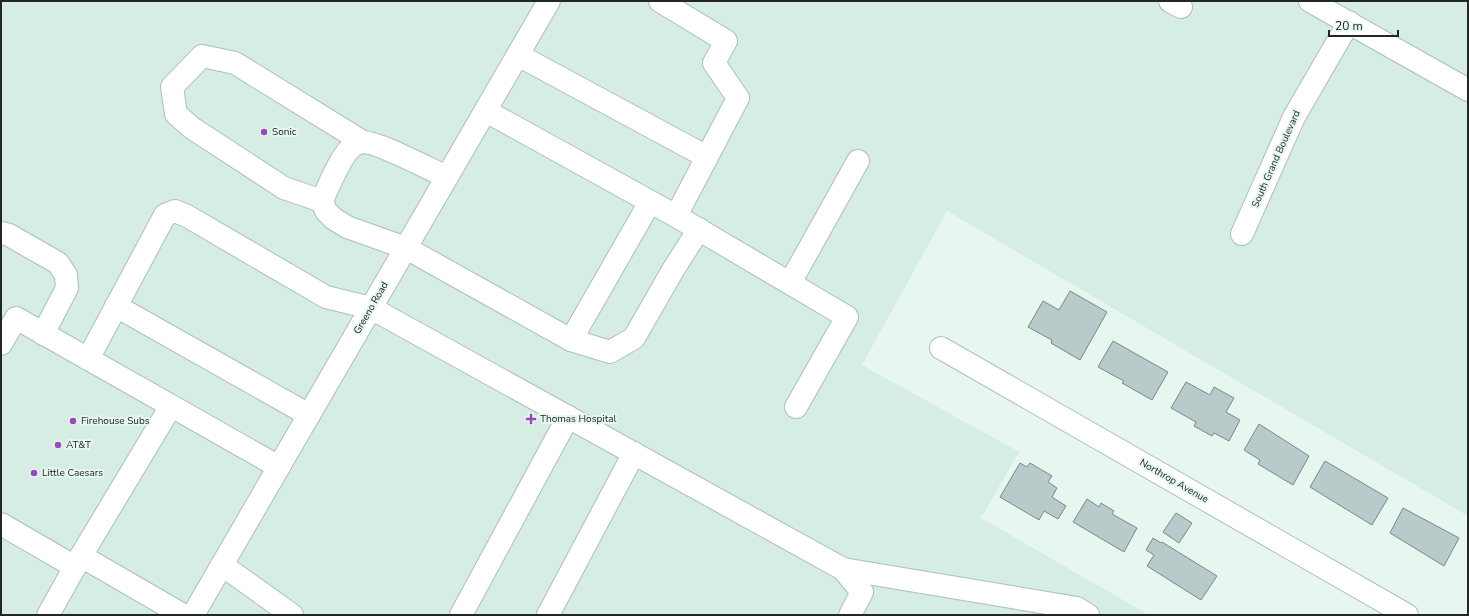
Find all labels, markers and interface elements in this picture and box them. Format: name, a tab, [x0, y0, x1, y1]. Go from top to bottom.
scale bar	[1329, 12, 1398, 38]
text: 20 m	[1335, 18, 1363, 34]
street label: South Grand Boulevard	[1248, 108, 1304, 210]
place label: Sonic	[272, 125, 297, 139]
marker: Sonic	[259, 127, 269, 137]
street label: Greeno Road	[350, 279, 392, 337]
place label: Thomas Hospital	[540, 412, 616, 426]
marker: Thomas Hospital	[525, 413, 537, 425]
place label: Firehouse Subs	[81, 414, 150, 428]
marker: Firehouse Subs	[68, 416, 78, 426]
place label: AT&T	[66, 438, 91, 452]
marker: AT&T	[53, 440, 63, 450]
street label: Northrop Avenue	[1137, 456, 1211, 506]
place label: Little Caesars	[42, 466, 103, 480]
marker: Little Caesars	[29, 468, 39, 478]

